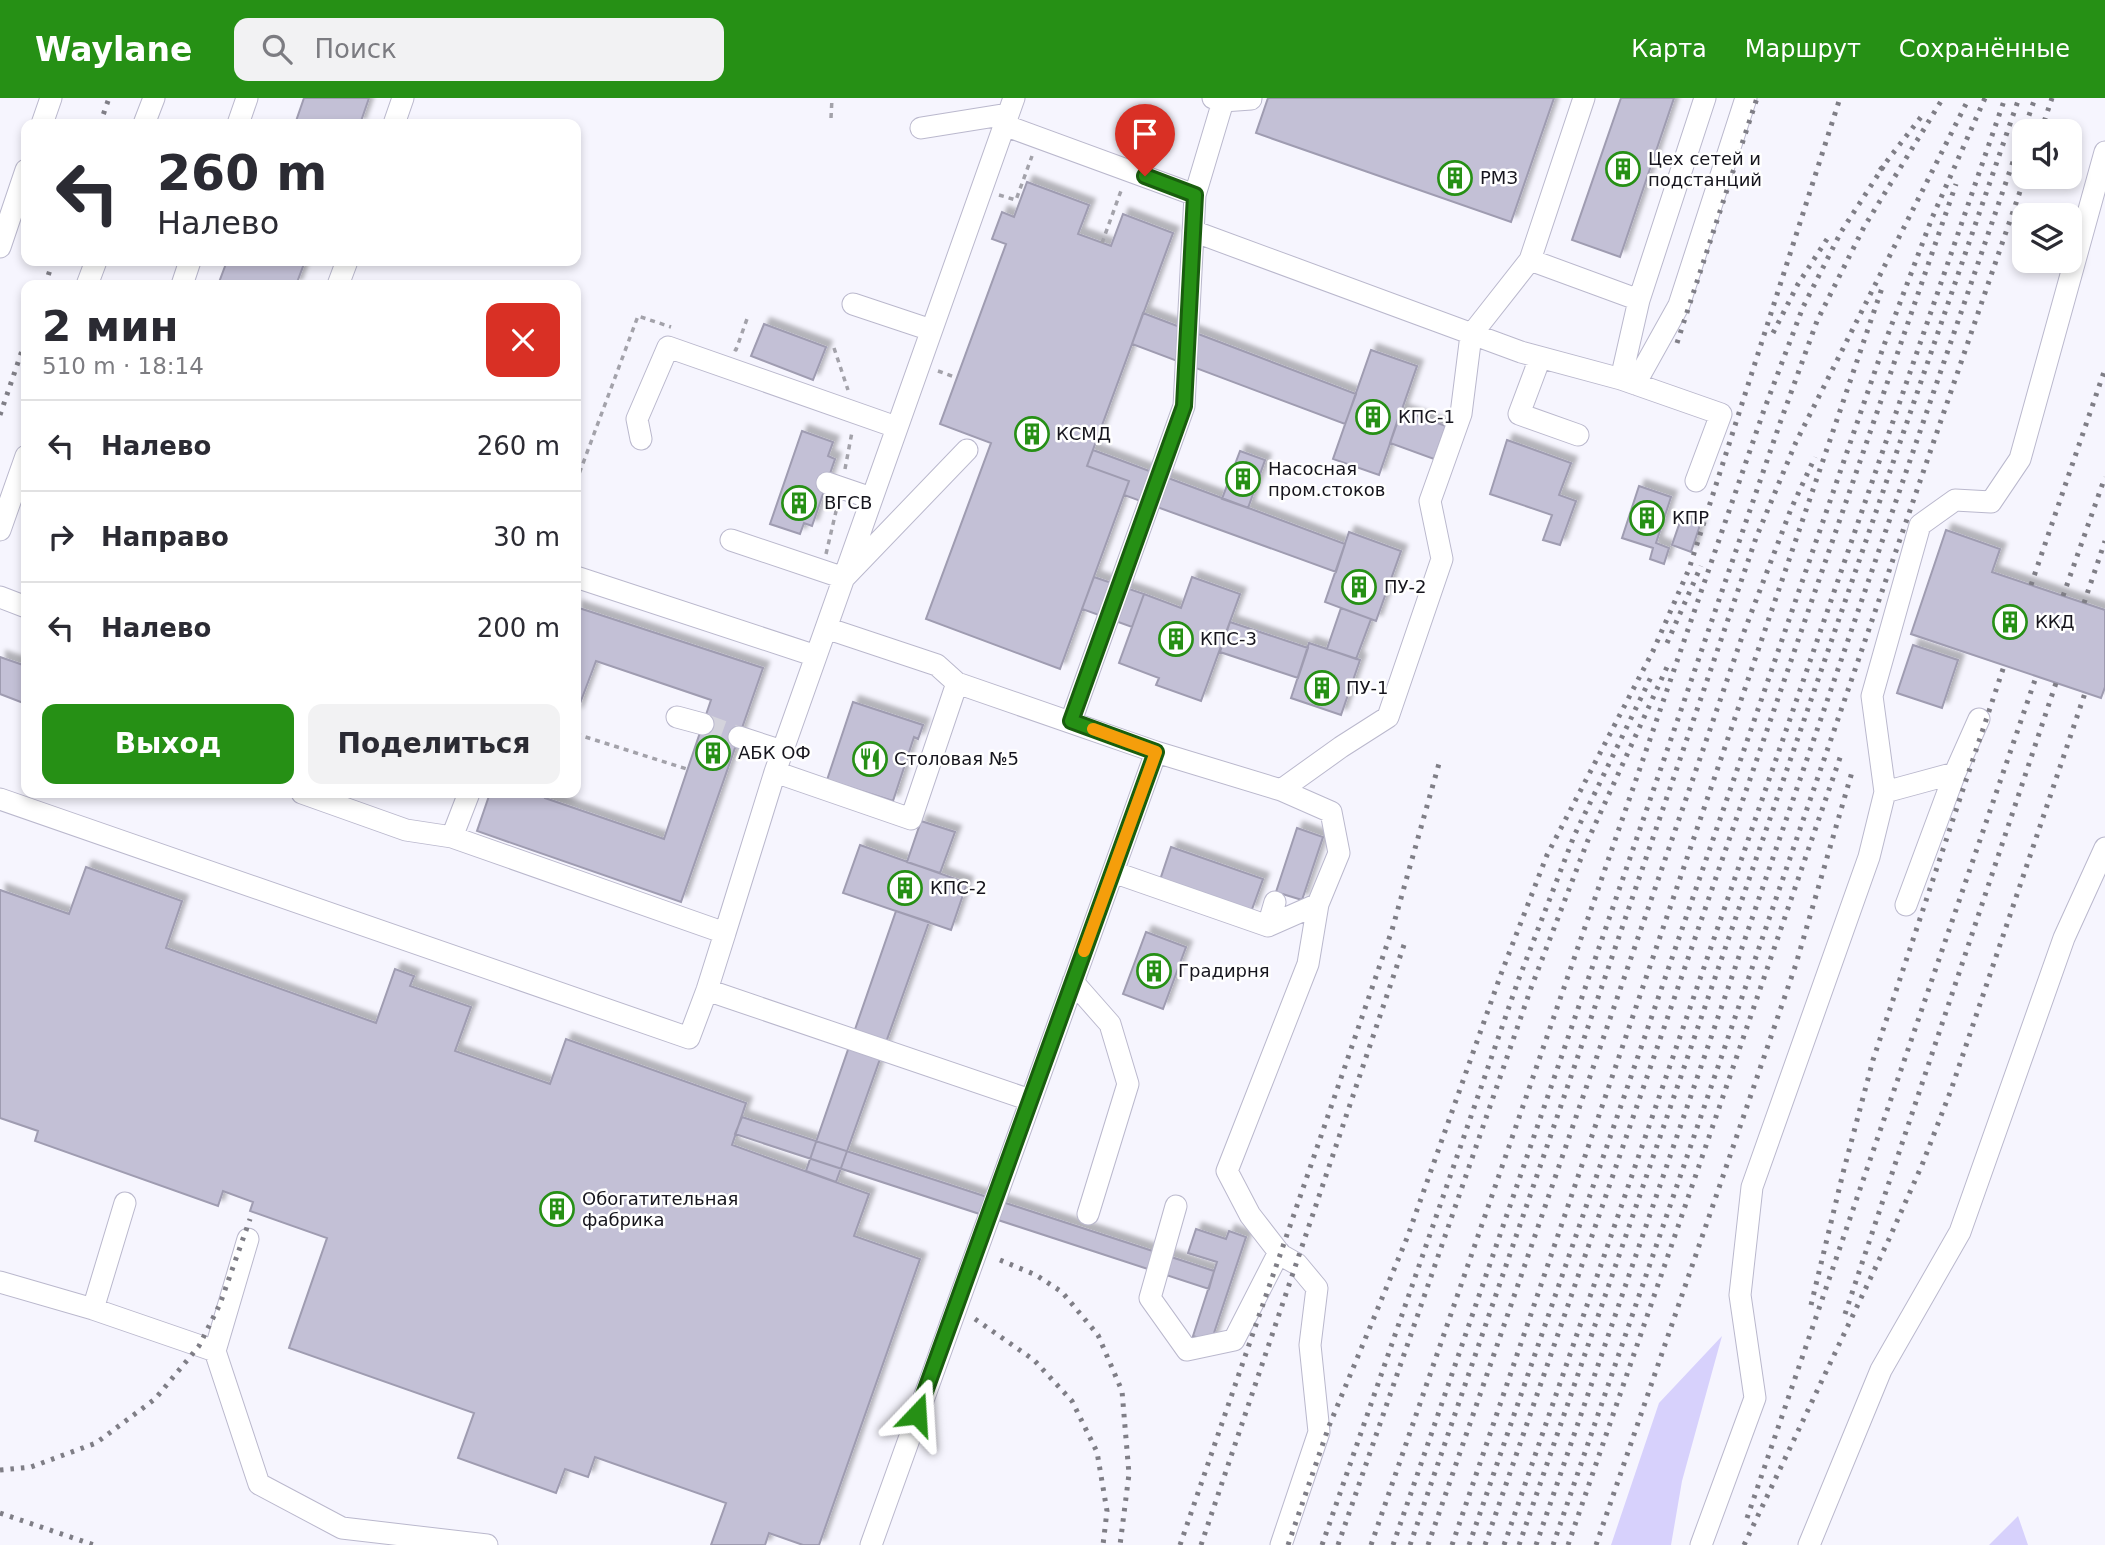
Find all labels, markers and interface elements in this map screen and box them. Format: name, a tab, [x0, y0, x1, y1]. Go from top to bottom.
search box	[234, 18, 724, 81]
text: Waylane	[35, 30, 192, 69]
icon: search	[258, 30, 296, 68]
text: Поиск	[314, 34, 397, 64]
text: Карта	[1631, 35, 1707, 63]
text: Маршрут	[1745, 35, 1861, 63]
text: Сохранённые	[1899, 35, 2070, 63]
pin	[1115, 104, 1175, 176]
icon: arrive	[1126, 115, 1164, 153]
map controls	[2012, 119, 2082, 273]
button: sound	[2012, 119, 2082, 189]
text: 260 m	[157, 145, 327, 202]
icon: left	[42, 147, 133, 238]
place label: Цех сетей и подстанций	[1648, 148, 1762, 190]
building icon: Цех сетей и подстанций	[1604, 150, 1642, 188]
building icon: РМЗ	[1436, 159, 1474, 197]
place label: РМЗ	[1480, 167, 1518, 188]
button: layers	[2012, 203, 2082, 273]
text: Налево	[157, 204, 279, 242]
text: 2 мин	[42, 302, 179, 351]
button: close	[486, 303, 560, 377]
text: 510 m · 18:14	[42, 353, 204, 379]
building icon: КПС-1	[1354, 398, 1392, 436]
place label: КПС-1	[1398, 406, 1455, 427]
building icon: КСМД	[1013, 415, 1051, 453]
place label: КСМД	[1056, 423, 1111, 444]
icon: left	[42, 427, 80, 465]
text: Налево	[101, 431, 211, 461]
text: 260 m	[477, 431, 560, 461]
place label: Насосная пром.стоков	[1268, 458, 1385, 500]
building icon: Насосная пром.стоков	[1224, 460, 1262, 498]
building icon: ВГСВ	[780, 484, 818, 522]
place label: ВГСВ	[824, 492, 872, 513]
building icon: КПР	[1628, 499, 1666, 537]
place label: КПР	[1672, 507, 1709, 528]
icon: right	[42, 518, 80, 556]
text: Направо	[101, 522, 229, 552]
text: 30 m	[493, 522, 560, 552]
building icon: ПУ-2	[1340, 568, 1378, 606]
place label: ПУ-2	[1384, 576, 1426, 597]
building icon: ККД	[1991, 603, 2029, 641]
icon: left	[42, 609, 80, 647]
place label: ККД	[2035, 611, 2075, 632]
text: Налево	[101, 613, 211, 643]
text: 200 m	[477, 613, 560, 643]
building icon: КПС-3	[1157, 620, 1195, 658]
place label: КПС-3	[1200, 628, 1257, 649]
building icon: ПУ-1	[1303, 669, 1341, 707]
place label: ПУ-1	[1346, 677, 1388, 698]
button: Выход	[42, 704, 294, 784]
button: Поделиться	[308, 704, 560, 784]
building icon: АБК ОФ	[694, 734, 732, 772]
restaurant icon: Столовая №5	[851, 740, 889, 778]
place label: АБК ОФ	[738, 742, 811, 763]
place label: Столовая №5	[894, 748, 1019, 769]
building icon: КПС-2	[886, 869, 924, 907]
place label: КПС-2	[930, 877, 987, 898]
building icon: Градирня	[1135, 952, 1173, 990]
place label: Градирня	[1178, 960, 1270, 981]
place label: Обогатительная фабрика	[582, 1188, 738, 1230]
building icon: Обогатительная фабрика	[538, 1190, 576, 1228]
position arrow	[880, 1377, 954, 1451]

